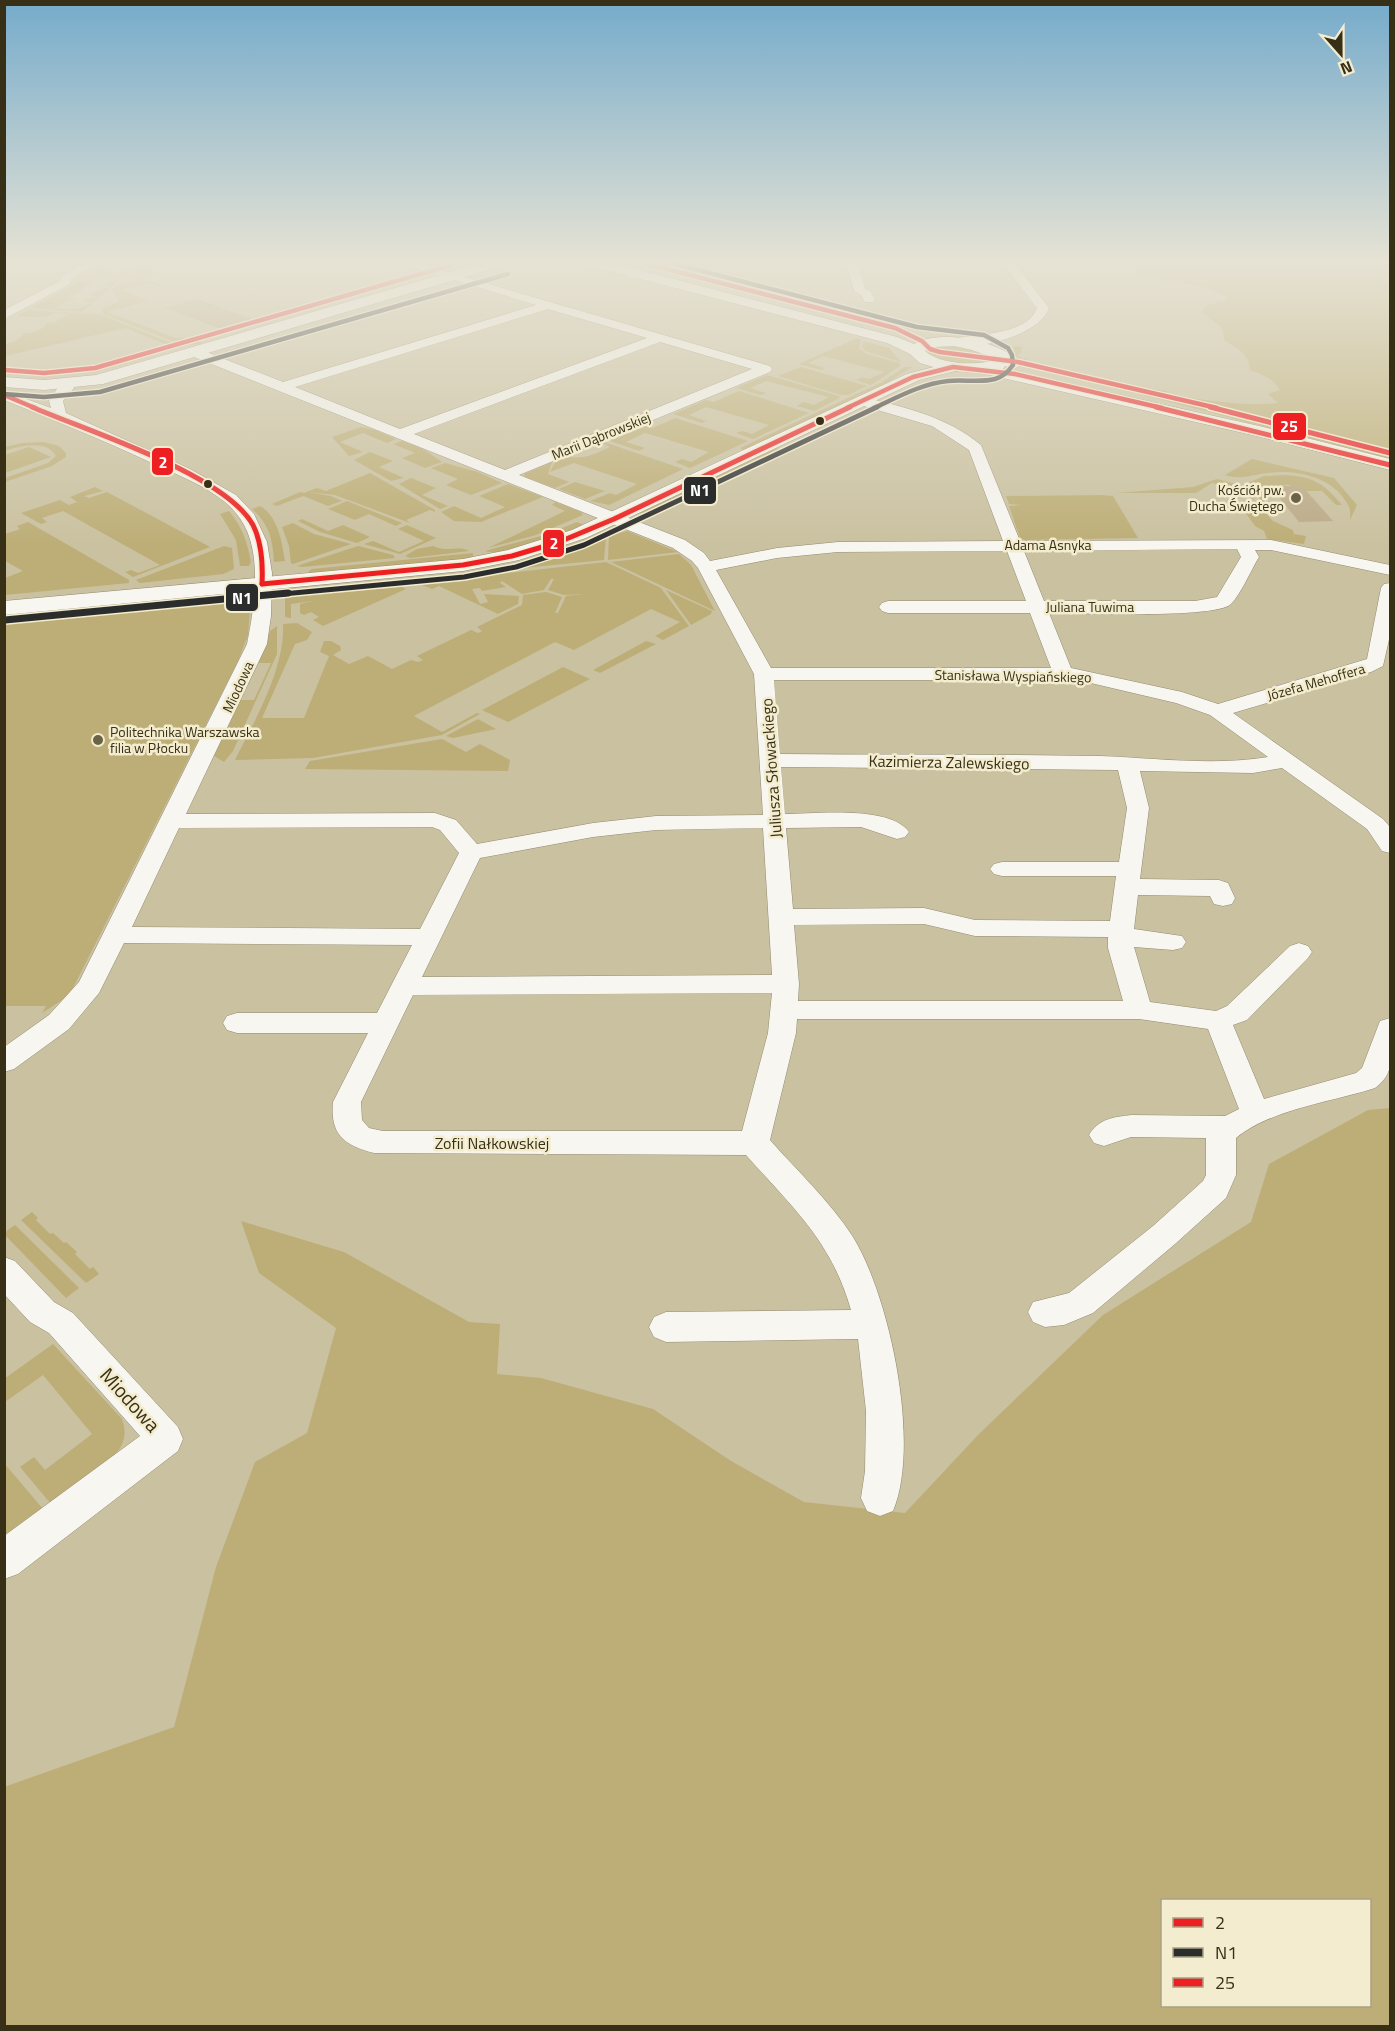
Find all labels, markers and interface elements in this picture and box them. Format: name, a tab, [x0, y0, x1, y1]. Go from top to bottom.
north arrow	[1311, 24, 1371, 84]
text: N	[1337, 55, 1356, 81]
street label: Marii Dąbrowskiej	[548, 406, 654, 465]
line badge: 25	[1272, 412, 1307, 441]
text: 25	[1280, 414, 1298, 438]
unlabelled marker	[814, 415, 826, 427]
line badge: 2	[151, 447, 174, 476]
text: 2	[159, 450, 167, 474]
line badge: N1	[683, 476, 717, 505]
unlabelled marker	[202, 478, 214, 490]
text: N1	[690, 478, 710, 502]
place label: Kościół pw. Ducha Świętego	[1189, 479, 1284, 516]
marker: Kościół pw. Ducha Świętego	[1289, 491, 1303, 505]
line badge: 2	[542, 529, 565, 558]
text: 2	[550, 531, 558, 555]
street label: Adama Asnyka	[1004, 534, 1092, 555]
line badge: N1	[225, 583, 259, 612]
text: N1	[232, 586, 252, 610]
street label: Juliana Tuwima	[1046, 596, 1134, 617]
street label: Józefa Mehoffera	[1264, 657, 1367, 706]
street label: Miodowa	[217, 658, 259, 716]
street label: Stanisława Wyspiańskiego	[934, 664, 1092, 687]
street label: Juliusza Słowackiego	[754, 697, 788, 839]
place label: Politechnika Warszawska filia w Płocku	[110, 721, 260, 758]
marker: Politechnika Warszawska filia w Płocku	[91, 733, 105, 747]
street label: Kazimierza Zalewskiego	[868, 749, 1030, 775]
street label: Zofii Nałkowskiej	[435, 1131, 549, 1155]
street label: Miodowa	[93, 1360, 168, 1439]
legend	[1161, 1899, 1371, 2007]
text: 2	[1215, 1909, 1225, 1936]
text: N1	[1215, 1939, 1237, 1966]
text: 25	[1215, 1969, 1235, 1996]

